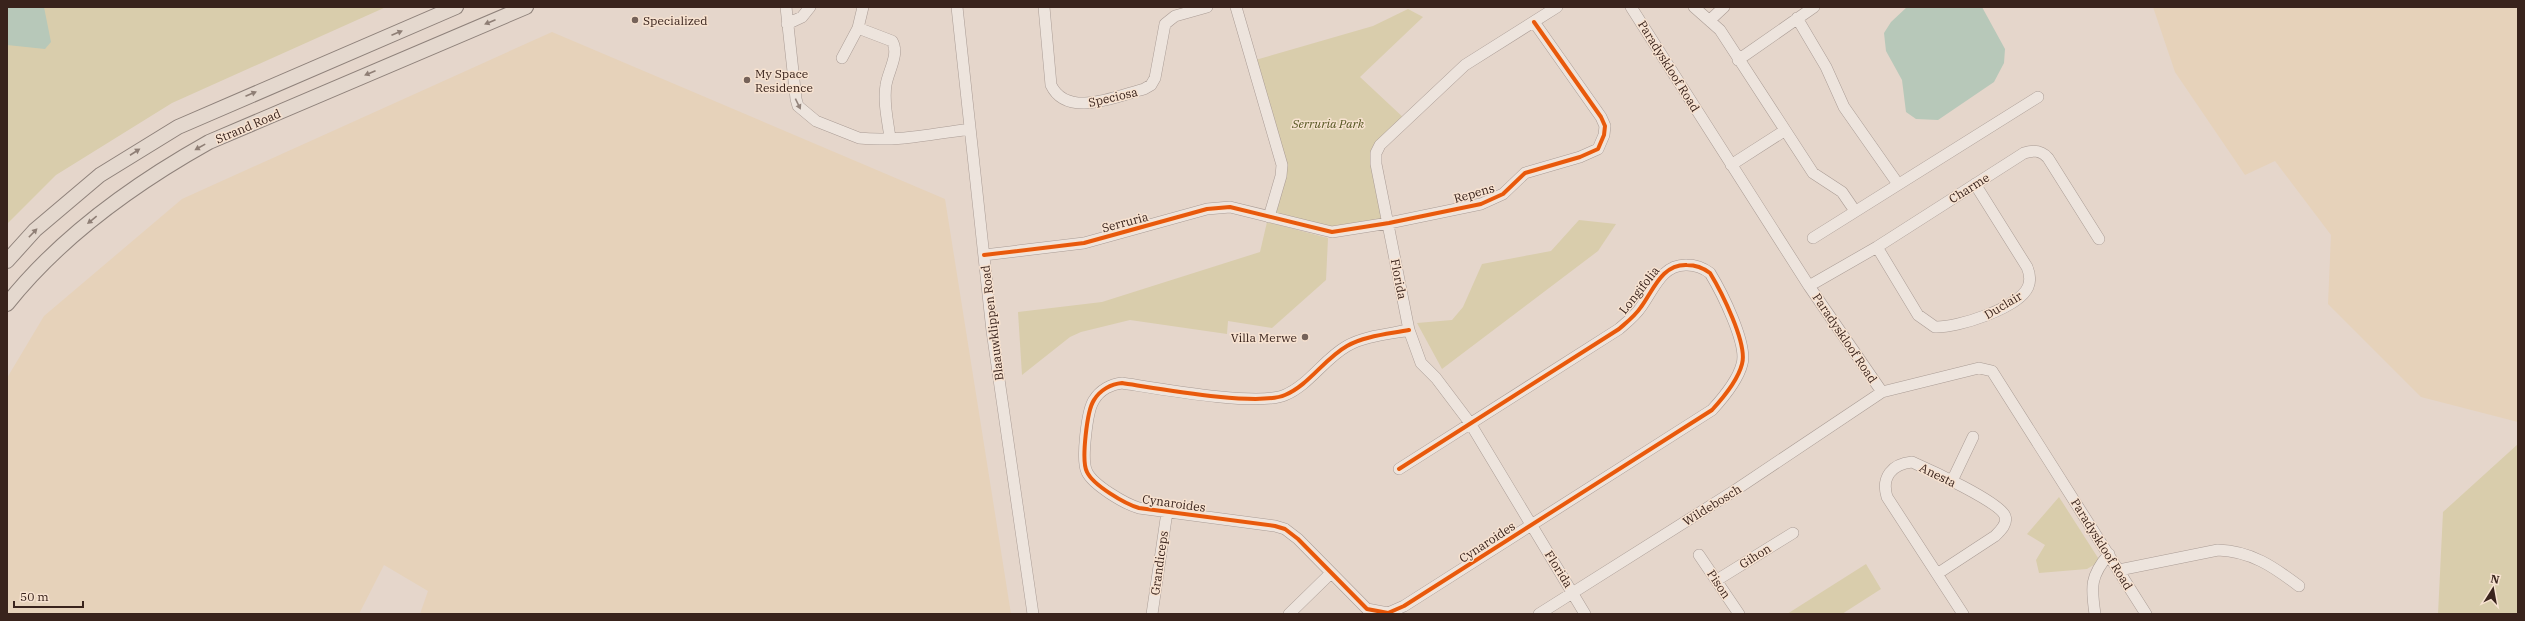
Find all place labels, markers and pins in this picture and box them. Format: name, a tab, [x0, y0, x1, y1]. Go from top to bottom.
place label: Specialized	[643, 13, 708, 28]
marker: Specialized	[630, 15, 640, 25]
place label: My Space Residence	[755, 66, 813, 95]
marker: My Space Residence	[742, 75, 752, 85]
place label: Villa Merwe	[1231, 330, 1297, 345]
marker: Villa Merwe	[1300, 332, 1310, 342]

